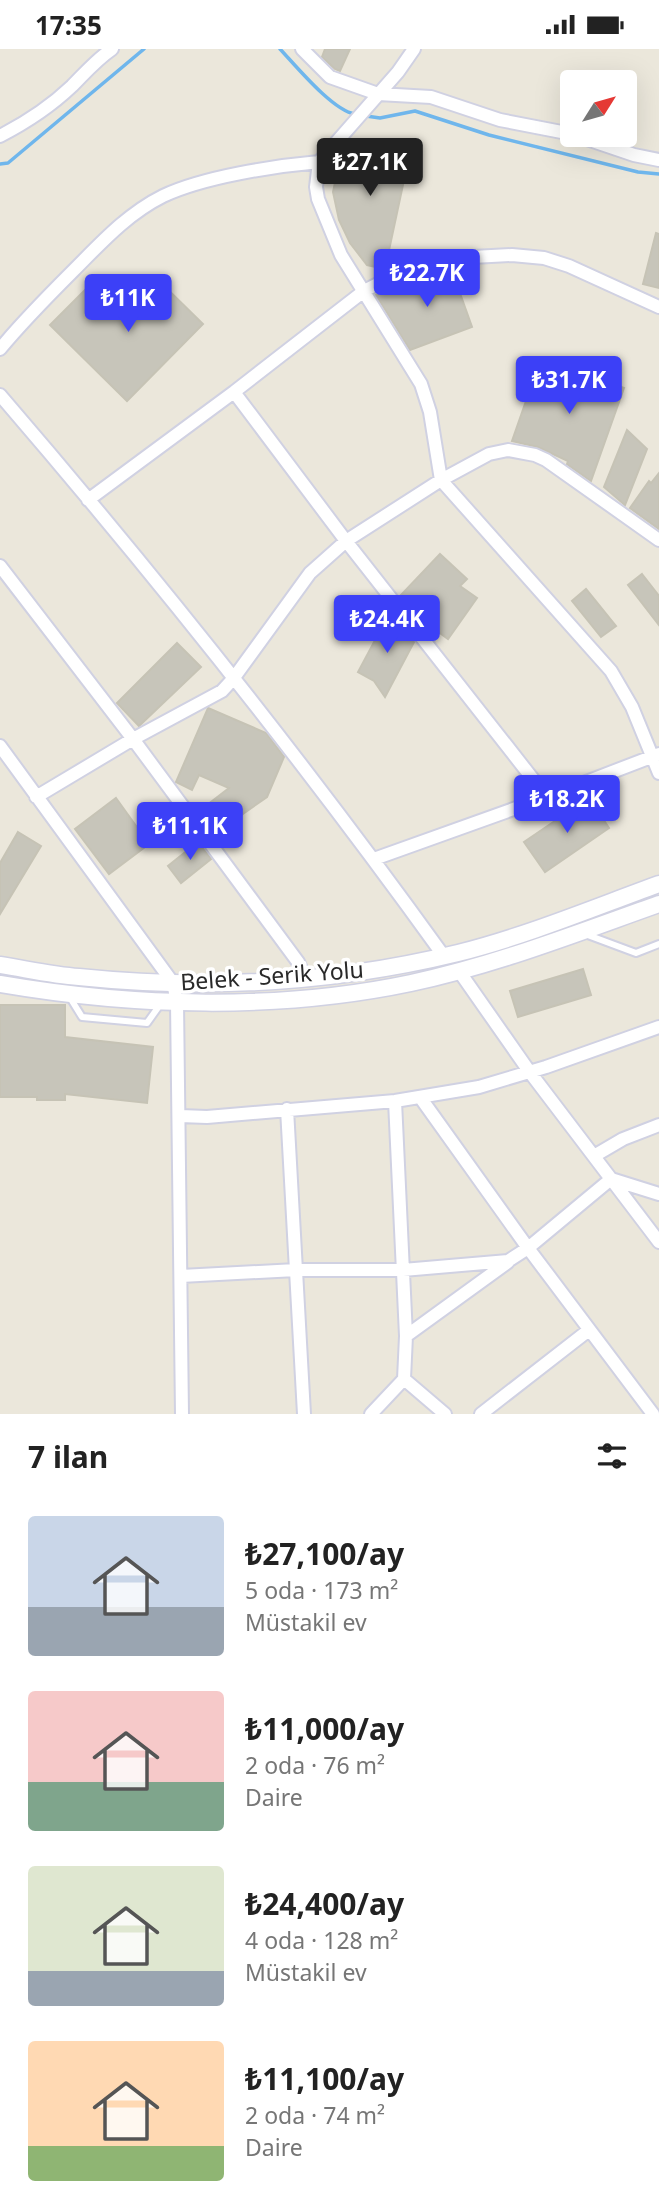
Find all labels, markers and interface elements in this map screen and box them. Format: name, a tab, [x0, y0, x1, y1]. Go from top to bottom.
text: 17:35	[35, 7, 102, 43]
north arrow	[560, 70, 637, 147]
map controls	[560, 70, 637, 147]
pin: ₺27.1K	[313, 139, 427, 198]
text: ₺27.1K	[333, 145, 407, 177]
pin: ₺22.7K	[370, 250, 484, 309]
text: ₺22.7K	[390, 256, 464, 288]
pin: ₺11K	[87, 275, 169, 334]
text: ₺11K	[101, 281, 155, 313]
pin: ₺31.7K	[512, 357, 626, 416]
text: ₺31.7K	[532, 363, 606, 395]
pin: ₺24.4K	[330, 595, 444, 655]
text: ₺24.4K	[350, 602, 424, 634]
pin: ₺18.2K	[510, 775, 624, 835]
text: ₺18.2K	[530, 782, 604, 814]
pin: ₺11.1K	[133, 803, 247, 862]
text: ₺11.1K	[153, 809, 227, 841]
street label: Belek - Serik Yolu	[179, 953, 365, 997]
text: 7 ilan	[28, 1436, 108, 1477]
icon: filters	[593, 1437, 631, 1475]
text: ₺27,100/ay	[245, 1533, 404, 1574]
icon: home	[84, 1544, 168, 1628]
text: 5 oda · 173 m²	[245, 1574, 398, 1606]
text: Müstakil ev	[245, 1606, 367, 1638]
text: ₺11,000/ay	[245, 1708, 404, 1749]
icon: home	[84, 1719, 168, 1803]
text: 2 oda · 76 m²	[245, 1749, 385, 1781]
text: Daire	[245, 1781, 303, 1813]
text: ₺24,400/ay	[245, 1883, 404, 1924]
icon: home	[84, 1894, 168, 1978]
text: 4 oda · 128 m²	[245, 1924, 398, 1956]
text: Müstakil ev	[245, 1956, 367, 1988]
text: ₺11,100/ay	[245, 2058, 404, 2099]
icon: home	[84, 2069, 168, 2153]
text: 2 oda · 74 m²	[245, 2099, 385, 2131]
text: Daire	[245, 2131, 303, 2163]

